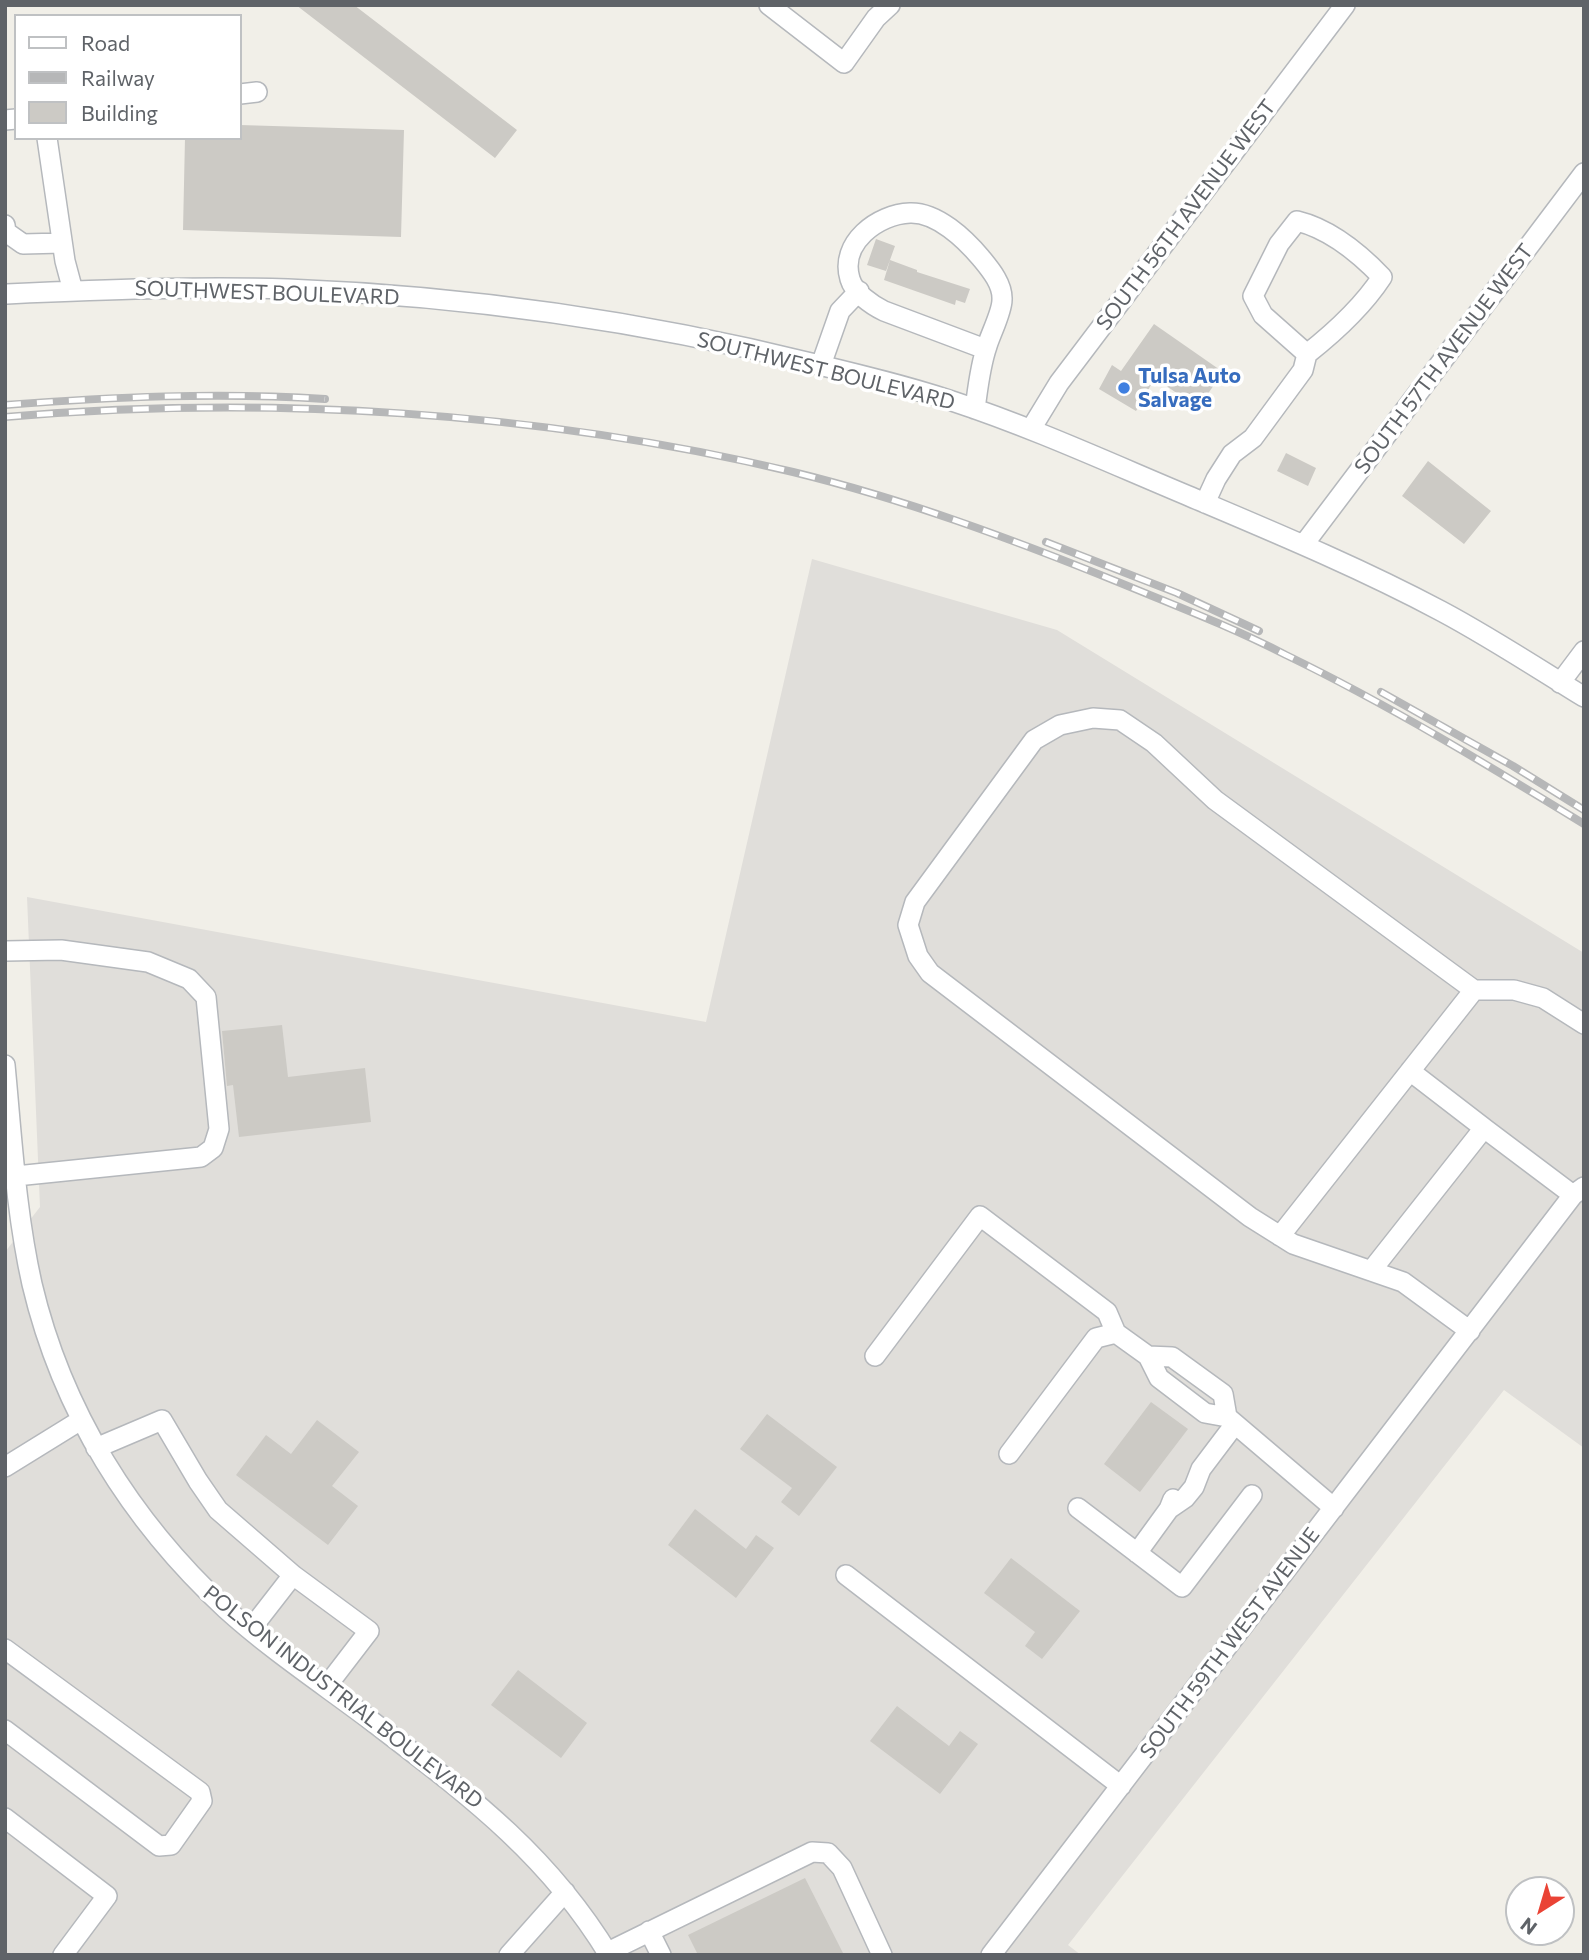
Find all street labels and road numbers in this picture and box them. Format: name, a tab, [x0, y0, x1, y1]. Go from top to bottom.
street label: SOUTH 56TH AVENUE WEST	[1091, 95, 1281, 335]
street label: SOUTH 57TH AVENUE WEST	[1349, 239, 1539, 479]
street label: SOUTHWEST BOULEVARD	[134, 276, 400, 310]
street label: SOUTHWEST BOULEVARD	[694, 327, 958, 415]
street label: SOUTH 59TH WEST AVENUE	[1135, 1523, 1325, 1763]
street label: POLSON INDUSTRIAL BOULEVARD	[198, 1580, 488, 1814]

